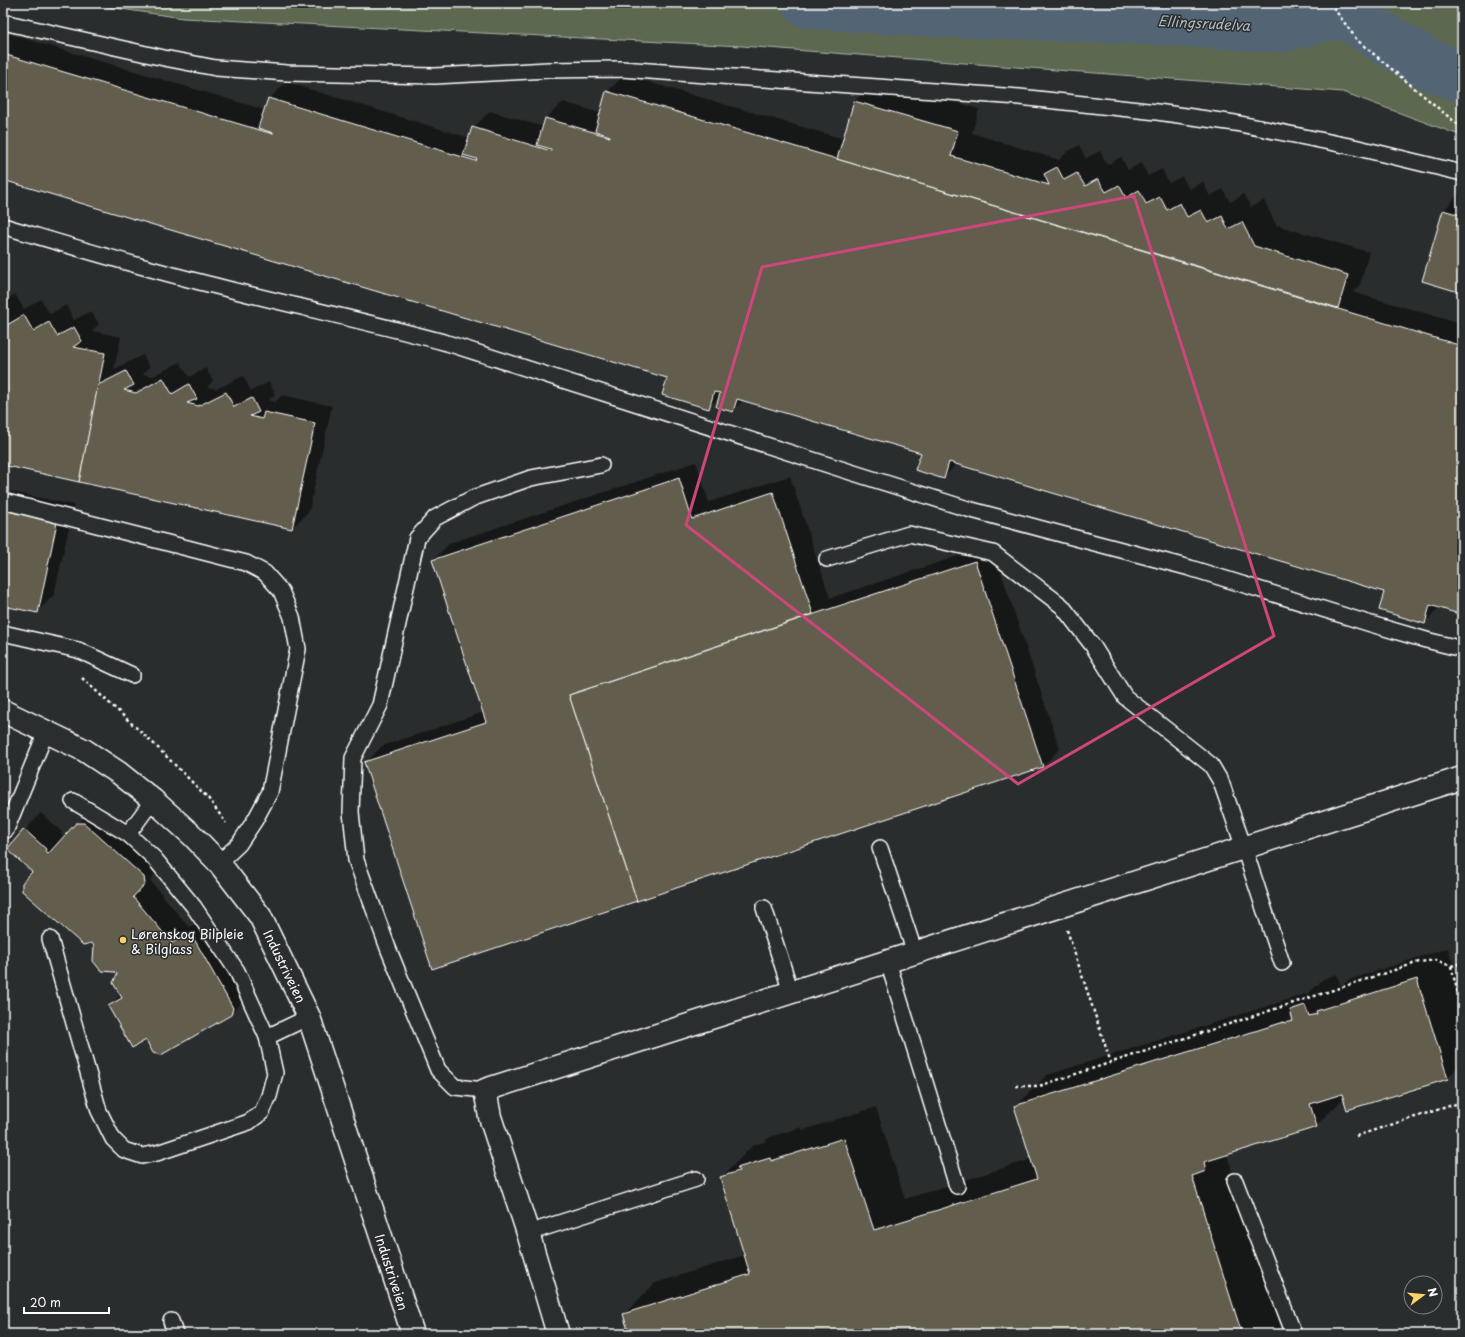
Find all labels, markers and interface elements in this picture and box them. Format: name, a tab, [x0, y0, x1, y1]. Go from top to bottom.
water label: Ellingsrudelva	[1157, 10, 1251, 36]
place label: Lørenskog Bilpleie & Bilglass	[131, 924, 244, 958]
street label: Industriveien	[259, 926, 311, 1006]
marker: Lørenskog Bilpleie & Bilglass	[118, 935, 128, 945]
street label: Industriveien	[371, 1231, 413, 1313]
north arrow	[1403, 1275, 1443, 1315]
text: N	[1424, 1286, 1443, 1299]
scale bar	[24, 1289, 109, 1315]
text: 20 m	[30, 1293, 61, 1311]

